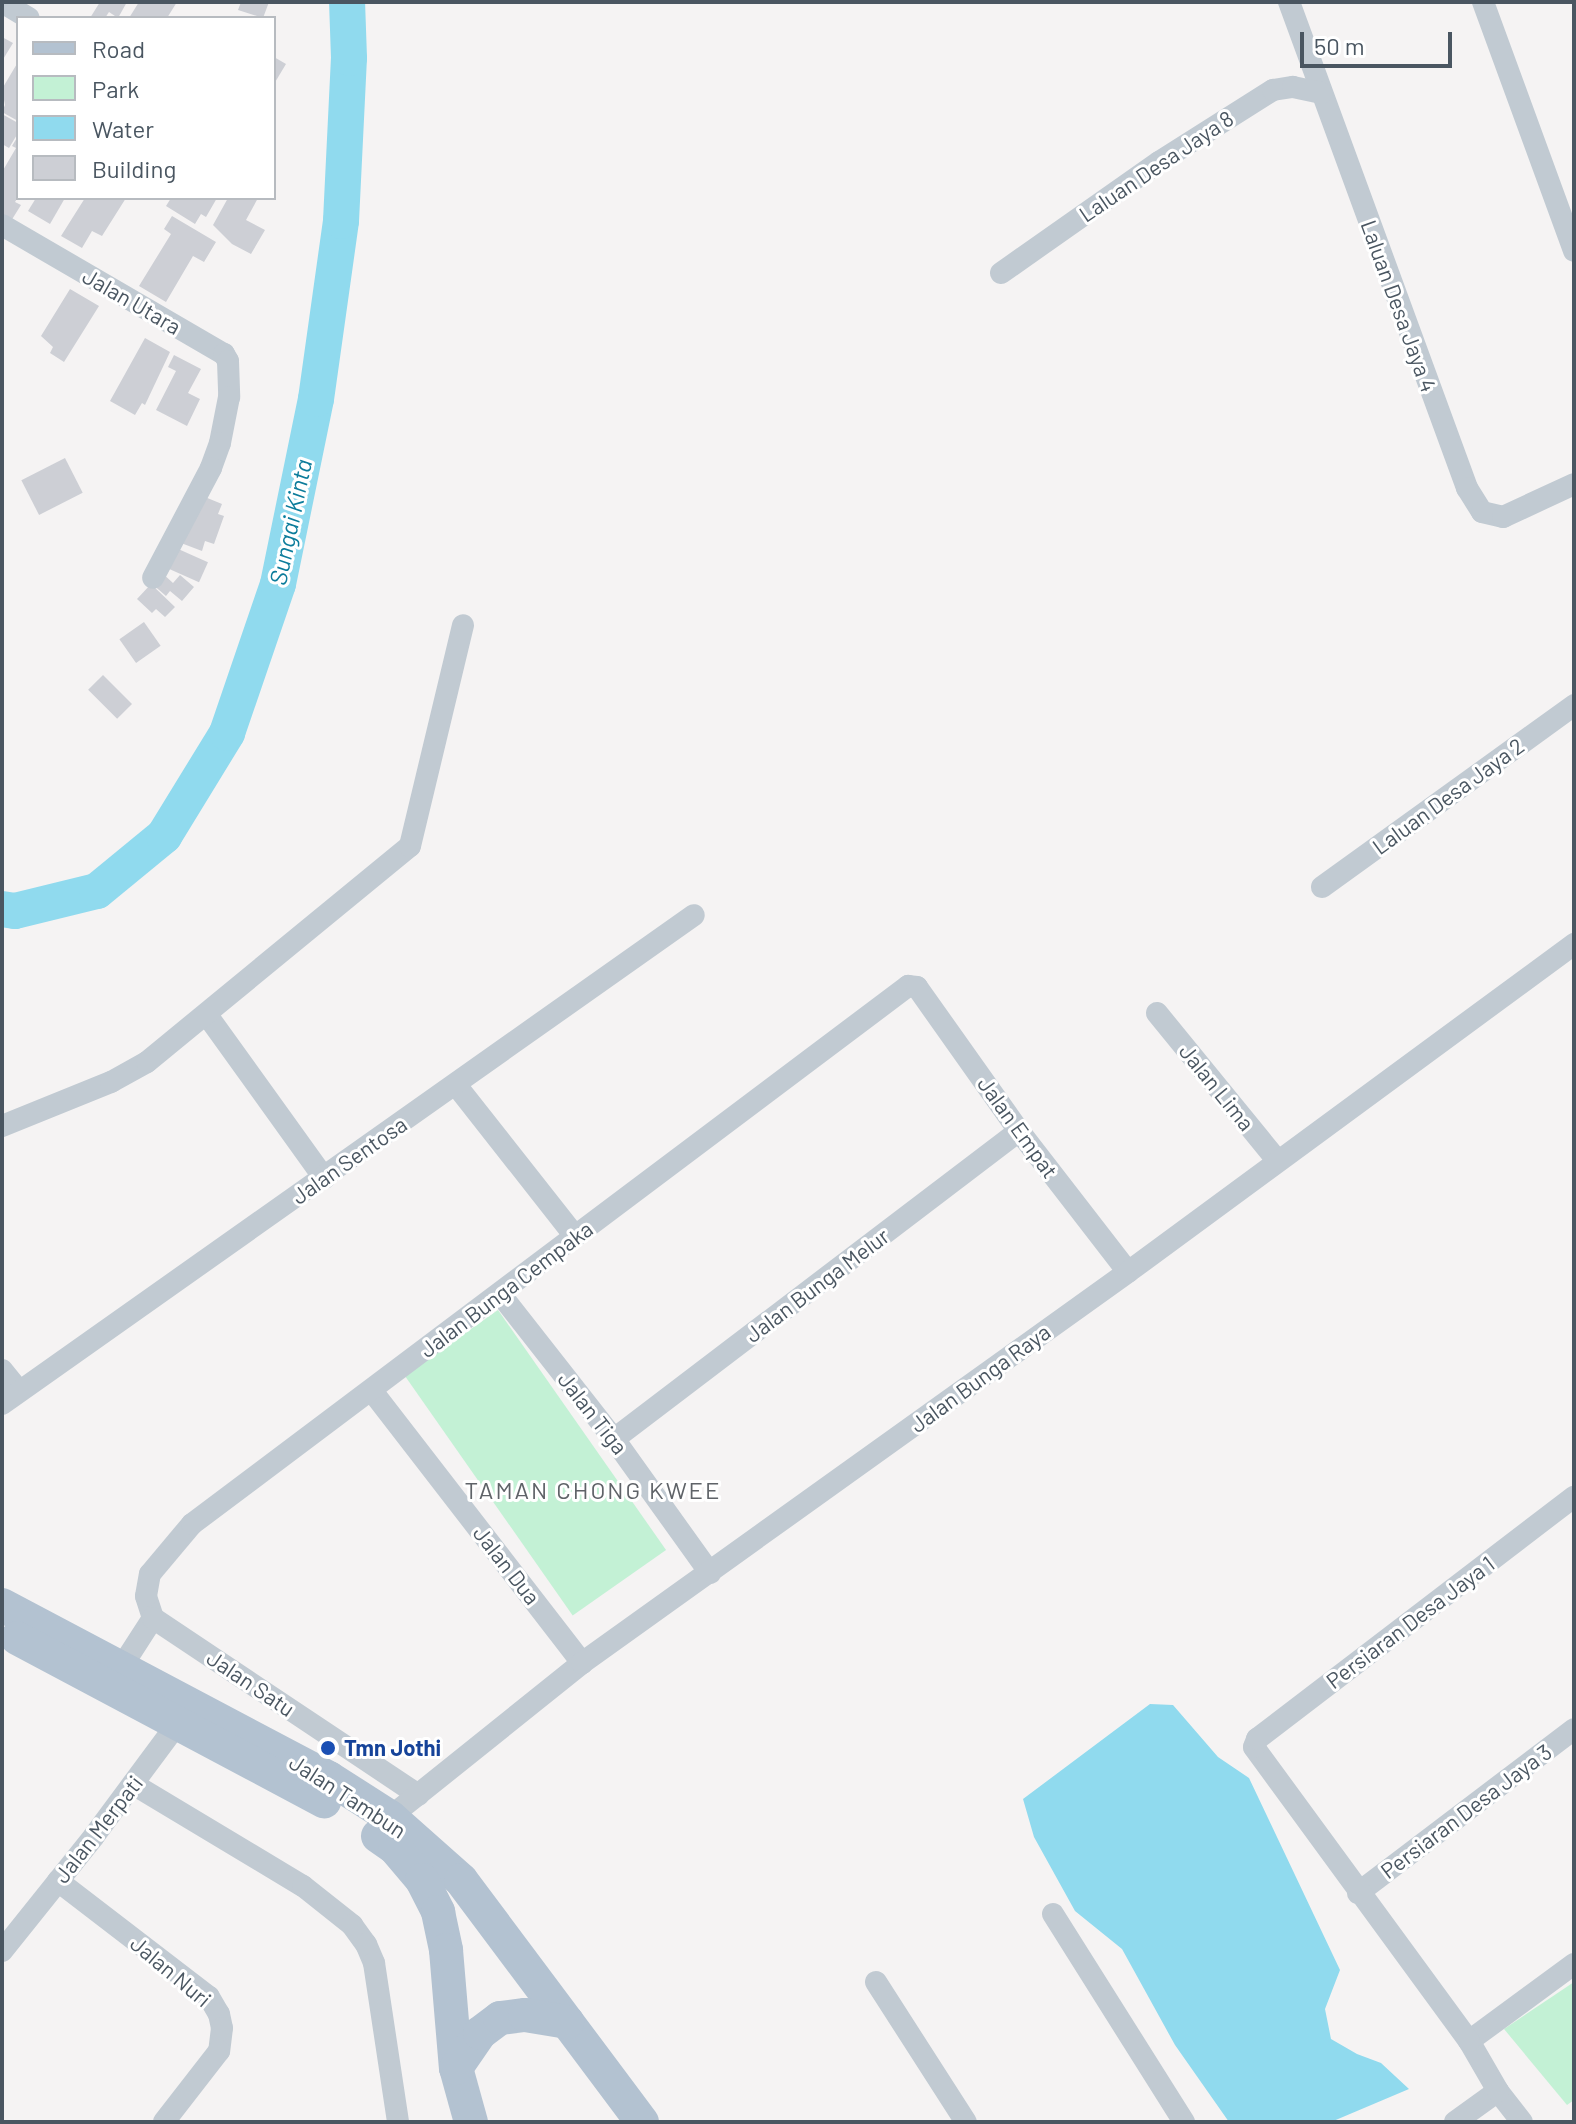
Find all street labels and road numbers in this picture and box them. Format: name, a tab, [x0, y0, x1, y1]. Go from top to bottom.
street label: Laluan Desa Jaya 8	[1074, 105, 1238, 227]
street label: Laluan Desa Jaya 4	[1356, 216, 1442, 396]
street label: Jalan Utara	[78, 262, 186, 340]
street label: Laluan Desa Jaya 2	[1367, 732, 1529, 860]
street label: Jalan Lima	[1174, 1038, 1260, 1136]
street label: Jalan Empat	[972, 1071, 1064, 1183]
street label: Jalan Sentosa	[286, 1111, 412, 1209]
street label: Jalan Bunga Cempaka	[414, 1215, 598, 1363]
street label: Jalan Bunga Melur	[740, 1222, 894, 1348]
street label: Jalan Bunga Raya	[905, 1318, 1055, 1438]
street label: Jalan Tiga	[553, 1367, 633, 1459]
street label: Jalan Dua	[468, 1520, 546, 1610]
street label: Persiaran Desa Jaya 1	[1321, 1550, 1499, 1694]
street label: Jalan Satu	[202, 1644, 300, 1722]
street label: Persiaran Desa Jaya 3	[1375, 1738, 1557, 1884]
street label: Jalan Tambun	[285, 1749, 411, 1843]
street label: Jalan Merpati	[48, 1770, 148, 1888]
street label: Jalan Nuri	[125, 1930, 217, 2012]

